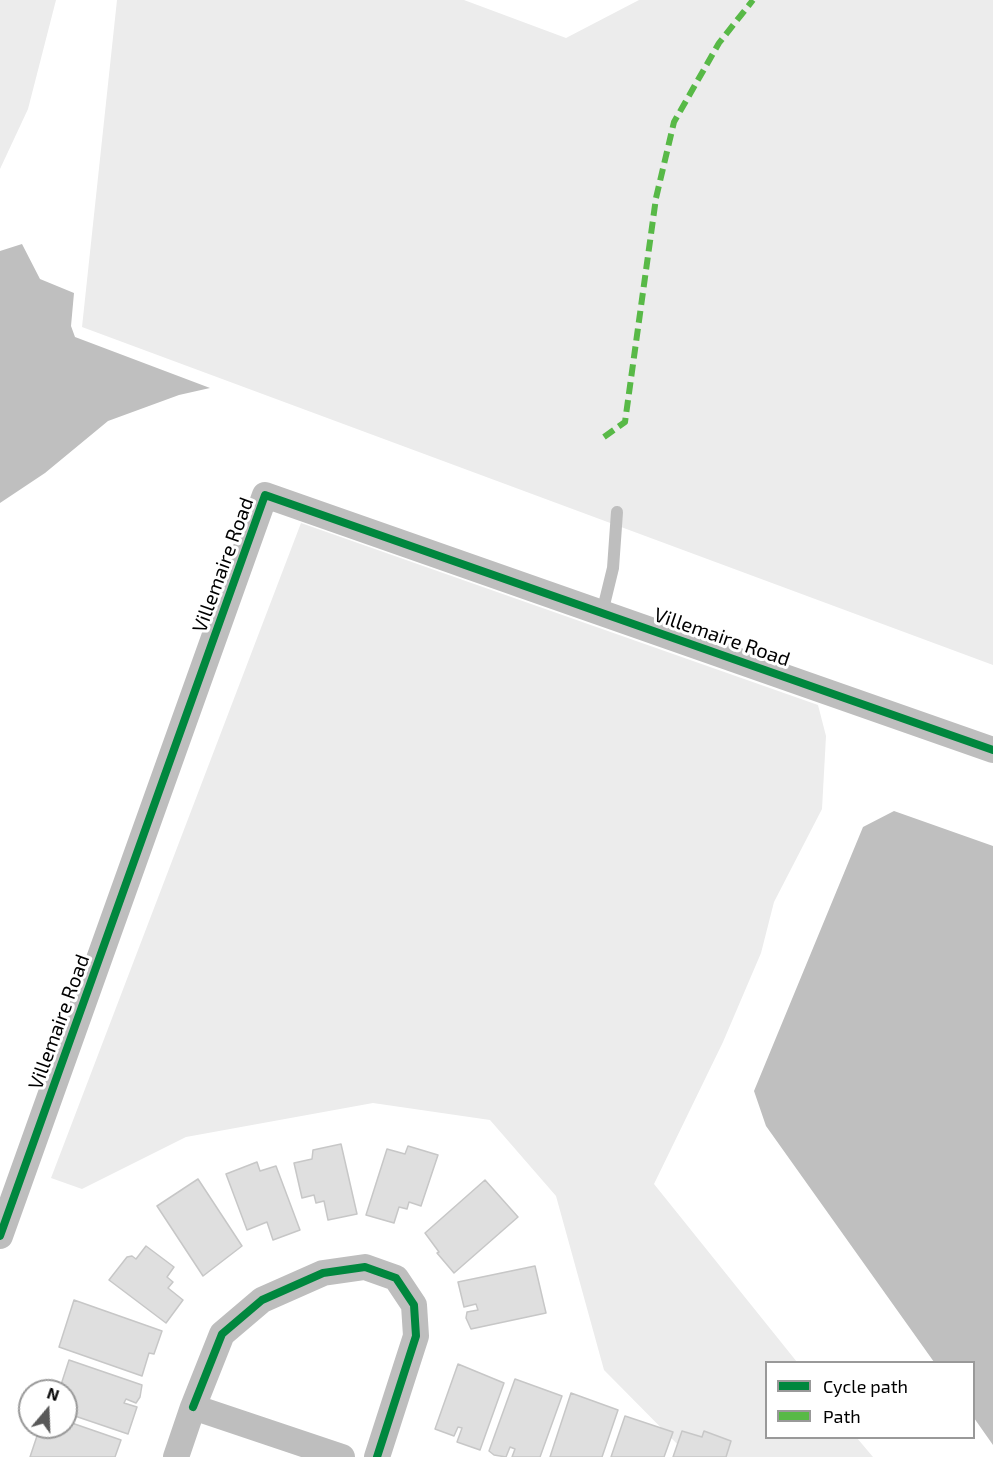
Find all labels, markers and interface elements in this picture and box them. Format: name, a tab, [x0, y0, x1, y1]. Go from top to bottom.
street label: Villemaire Road	[187, 494, 259, 636]
street label: Villemaire Road	[651, 602, 793, 672]
street label: Villemaire Road	[23, 951, 95, 1093]
legend	[765, 1361, 975, 1439]
text: Cycle path	[823, 1375, 908, 1397]
north arrow	[18, 1379, 78, 1439]
text: N	[45, 1383, 62, 1404]
text: Path	[823, 1405, 861, 1427]

